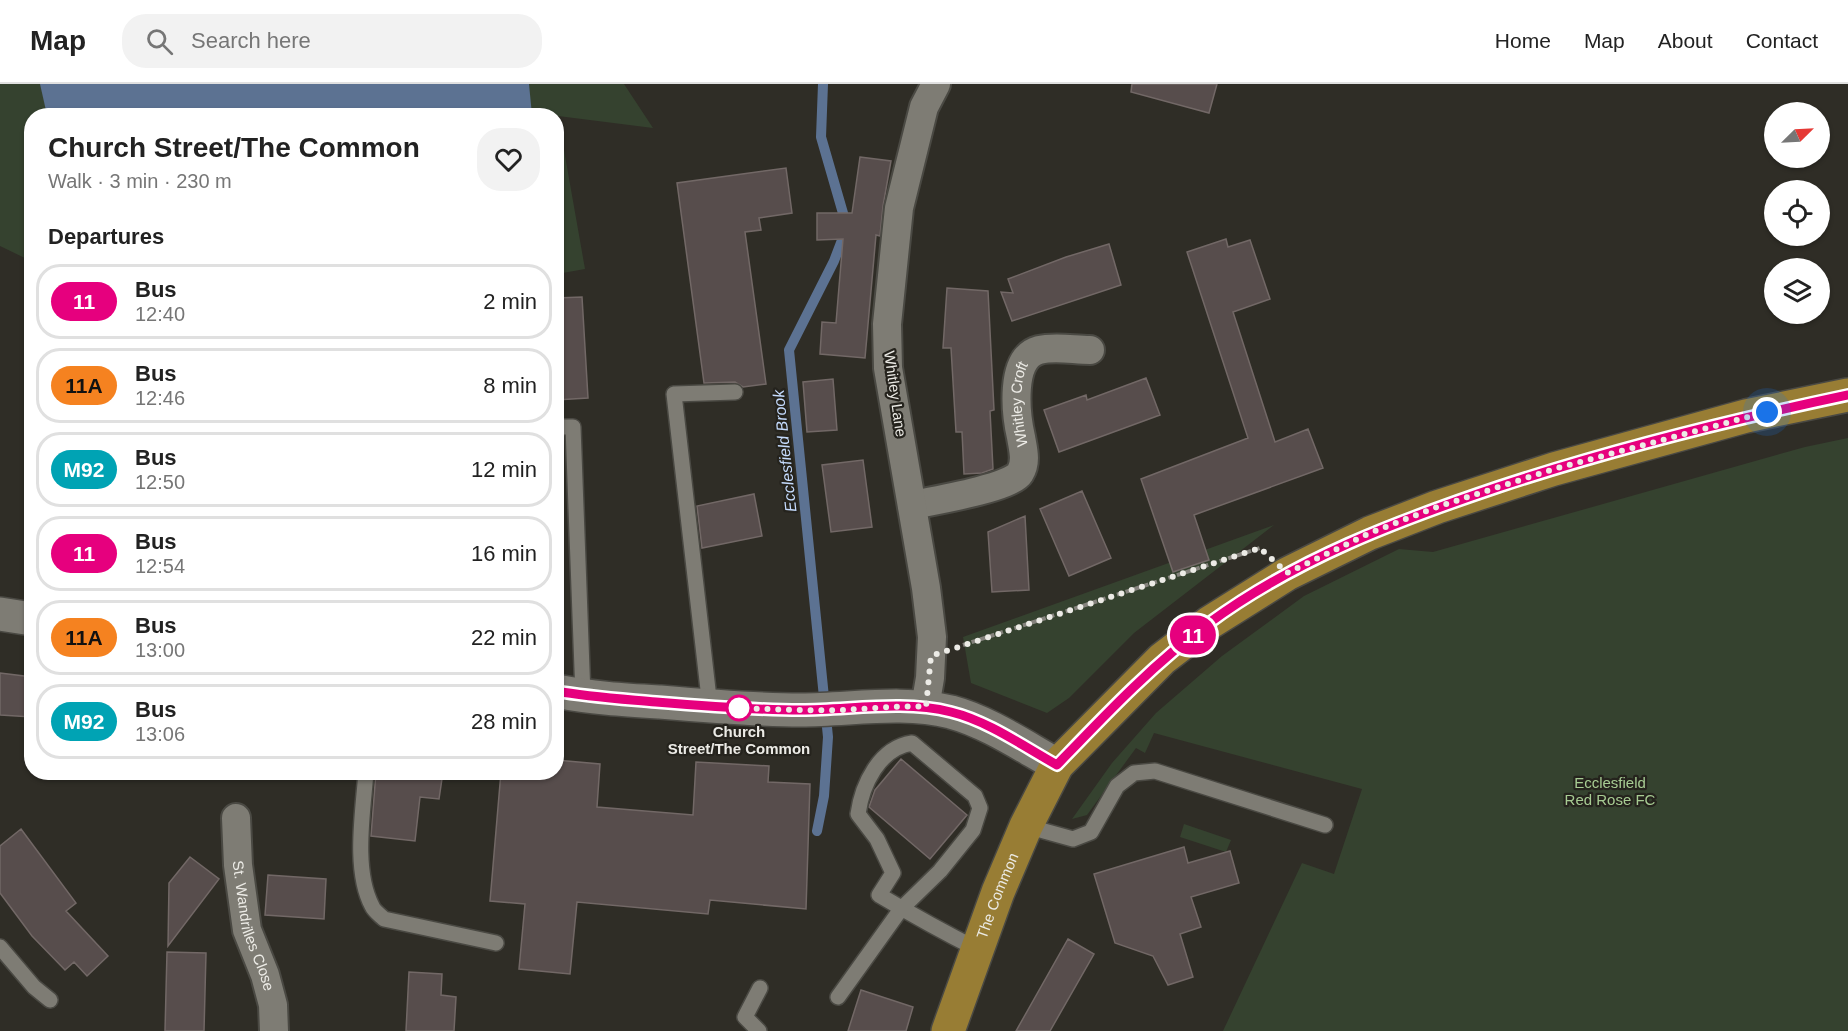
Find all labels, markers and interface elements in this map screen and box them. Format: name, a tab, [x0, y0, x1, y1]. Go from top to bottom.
search box	[122, 14, 542, 68]
text: Map	[30, 25, 86, 56]
icon: search	[143, 25, 176, 58]
text: Search here	[191, 28, 311, 53]
text: Home	[1495, 29, 1551, 52]
text: Map	[1584, 29, 1625, 52]
text: About	[1658, 29, 1713, 52]
text: Contact	[1746, 29, 1818, 52]
north arrow	[1764, 102, 1830, 168]
map controls	[1764, 102, 1830, 324]
button: heart	[477, 128, 540, 191]
text: Church Street/The Common	[48, 132, 420, 163]
text: Walk · 3 min · 230 m	[48, 170, 232, 192]
button: locate	[1764, 180, 1830, 246]
text: Departures	[48, 224, 164, 249]
button: layers	[1764, 258, 1830, 324]
text: Bus	[135, 277, 177, 302]
text: 2 min	[483, 289, 537, 314]
text: 11	[73, 290, 95, 313]
text: 12:40	[135, 303, 185, 325]
street label: Whitley Lane	[881, 350, 910, 438]
street label: Whitley Croft	[1007, 357, 1031, 448]
text: Bus	[135, 361, 177, 386]
text: 8 min	[483, 373, 537, 398]
text: 11A	[65, 374, 103, 397]
text: 12:46	[135, 387, 185, 409]
water label: Ecclesfield Brook	[770, 388, 799, 513]
your location	[1752, 397, 1782, 427]
text: Bus	[135, 445, 177, 470]
text: 12 min	[471, 457, 537, 482]
text: M92	[64, 458, 104, 481]
text: 12:50	[135, 471, 185, 493]
text: Bus	[135, 529, 177, 554]
text: 16 min	[471, 541, 537, 566]
text: 11	[73, 542, 95, 565]
text: 12:54	[135, 555, 185, 577]
text: Bus	[135, 613, 177, 638]
line badge: 11	[1166, 616, 1220, 654]
text: 11	[1182, 624, 1204, 647]
text: 22 min	[471, 625, 537, 650]
text: 11A	[65, 626, 103, 649]
text: 13:00	[135, 639, 185, 661]
marker: Church Street/The Common	[726, 695, 752, 721]
text: Bus	[135, 697, 177, 722]
text: 28 min	[471, 709, 537, 734]
text: M92	[64, 710, 104, 733]
text: 13:06	[135, 723, 185, 745]
place label: Church Street/The Common	[668, 723, 810, 757]
park label: Ecclesfield Red Rose FC	[1565, 774, 1656, 808]
street label: The Common	[973, 850, 1022, 941]
street label: St. Wandrilles Close	[229, 859, 278, 993]

